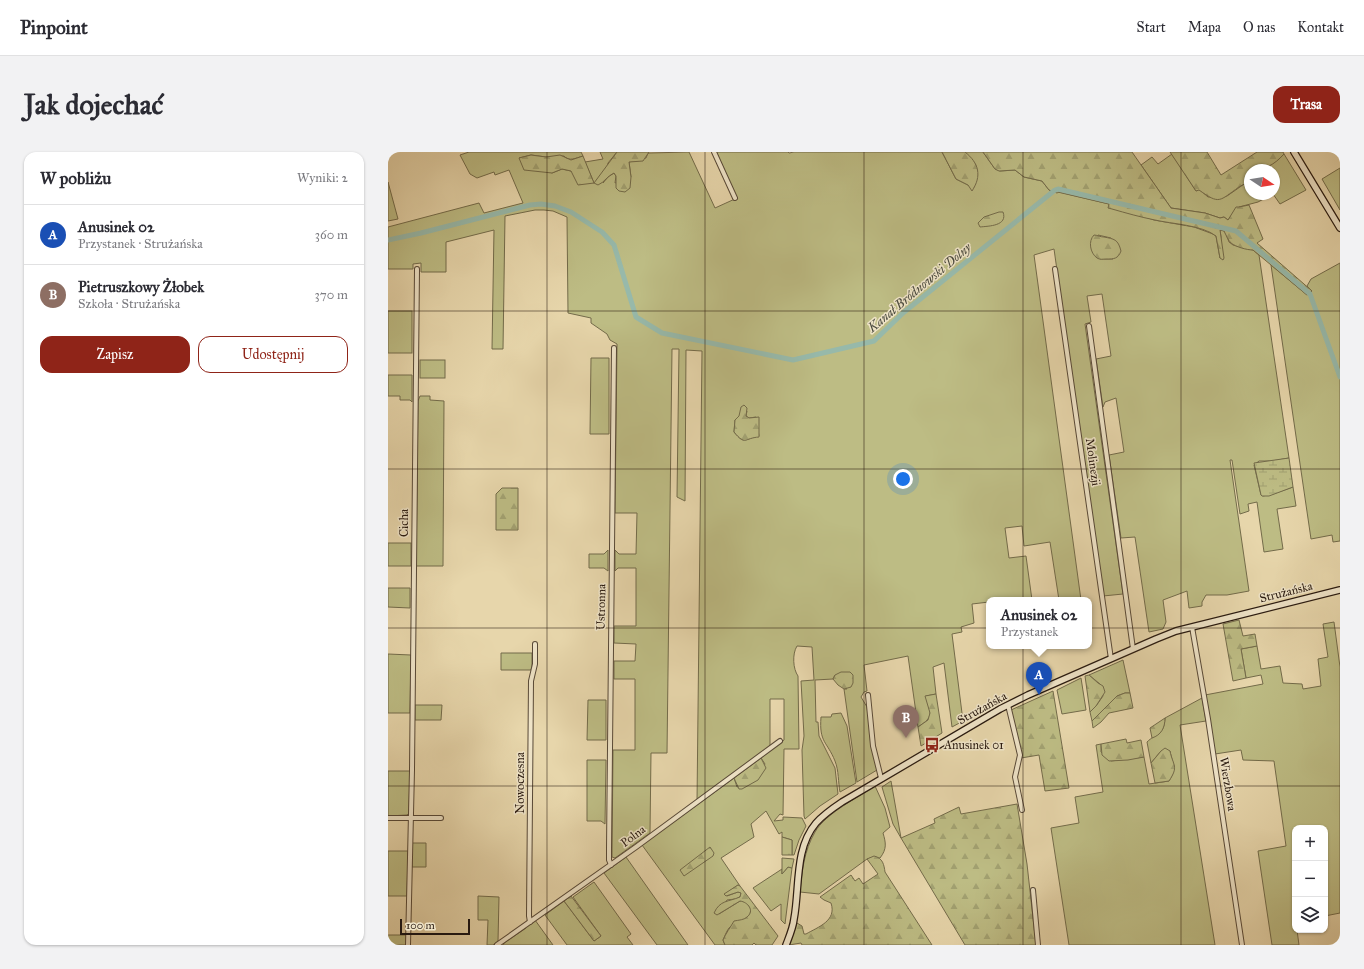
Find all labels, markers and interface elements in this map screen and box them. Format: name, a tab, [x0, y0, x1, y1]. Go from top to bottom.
text: Pinpoint	[20, 16, 88, 39]
text: Start	[1137, 19, 1166, 36]
text: Mapa	[1188, 19, 1221, 36]
text: O nas	[1243, 19, 1275, 36]
text: Kontakt	[1297, 19, 1344, 36]
button: Trasa	[1273, 86, 1340, 123]
text: Jak dojechać	[24, 87, 163, 122]
north arrow	[1244, 164, 1280, 200]
text: W pobliżu	[40, 168, 111, 189]
text: Wyniki: 2	[297, 170, 348, 186]
text: Anusinek 02	[78, 218, 154, 236]
text: A	[49, 227, 57, 243]
text: 360 m	[315, 227, 348, 243]
text: Przystanek · Strużańska	[78, 236, 203, 252]
water label: Kanał Bródnowski Dolny	[864, 239, 976, 336]
text: Pietruszkowy Żłobek	[78, 278, 204, 296]
text: B	[49, 287, 57, 303]
text: 370 m	[315, 287, 348, 303]
text: Szkoła · Strużańska	[78, 296, 180, 312]
button: Zapisz	[40, 336, 190, 373]
button: Udostępnij	[198, 336, 348, 373]
street label: Molinezji	[1083, 437, 1103, 487]
your location	[893, 469, 913, 489]
street label: Cicha	[397, 508, 411, 537]
street label: Strużańska	[1258, 578, 1315, 605]
street label: Ustronna	[594, 583, 608, 630]
popup	[986, 597, 1092, 649]
text: Anusinek 02	[1001, 606, 1077, 624]
text: Przystanek	[1001, 624, 1058, 640]
pin: A	[1026, 662, 1052, 695]
street label: Strużańska	[955, 688, 1010, 727]
pin: B	[893, 705, 919, 738]
bus stop icon: Anusinek 01	[923, 736, 941, 754]
place label: Anusinek 01	[943, 738, 1004, 752]
street label: Nowoczesna	[513, 751, 527, 814]
street label: Wierzbowa	[1217, 756, 1239, 813]
street label: Polna	[618, 822, 649, 850]
map controls	[1292, 825, 1328, 933]
button: +	[1292, 825, 1328, 861]
button: −	[1292, 861, 1328, 897]
button: layers	[1292, 897, 1328, 933]
scale bar	[400, 917, 470, 936]
text: 100 m	[406, 919, 435, 932]

